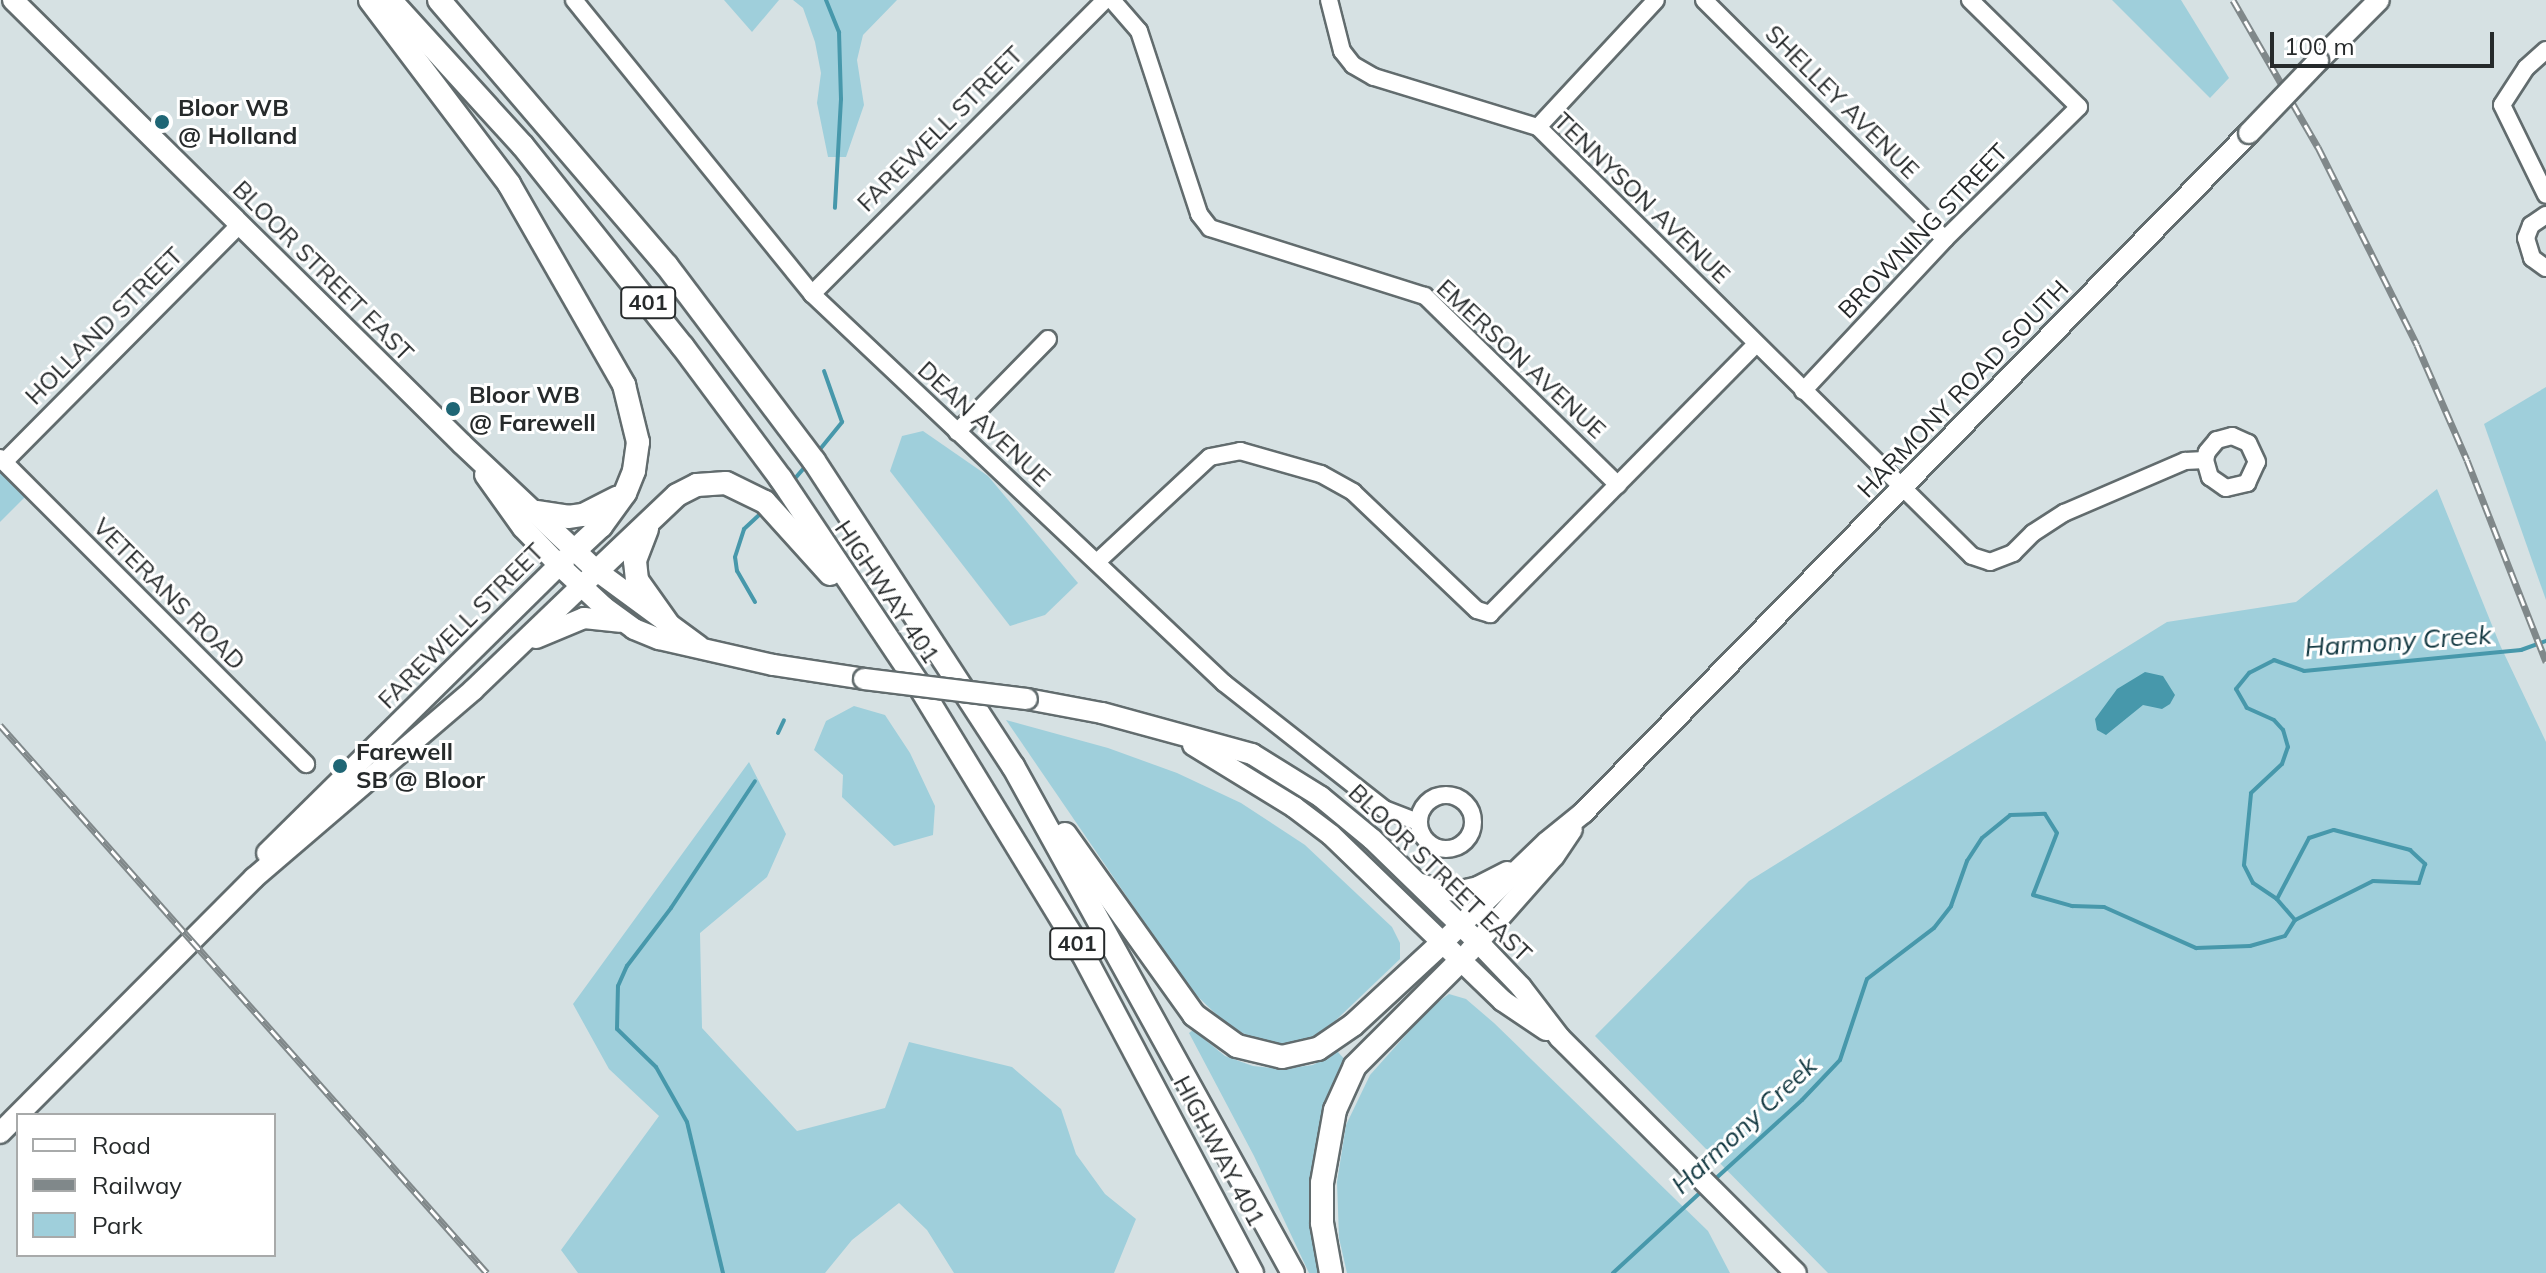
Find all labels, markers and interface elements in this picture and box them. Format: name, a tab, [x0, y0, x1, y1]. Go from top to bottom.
scale bar	[2274, 16, 2498, 66]
street label: SHELLEY AVENUE	[1759, 19, 1925, 185]
text: 100 m	[2284, 31, 2355, 61]
street label: FAREWELL STREET	[851, 40, 1029, 218]
place label: Bloor WB @ Holland	[178, 94, 297, 150]
street label: TENNYSON AVENUE	[1548, 107, 1736, 289]
marker: Bloor WB @ Holland	[153, 113, 171, 131]
street label: BROWNING STREET	[1832, 138, 2014, 324]
street label: BLOOR STREET EAST	[227, 175, 419, 367]
street label: HOLLAND STREET	[19, 241, 189, 411]
street label: EMERSON AVENUE	[1431, 274, 1611, 444]
street label: HARMONY ROAD SOUTH	[1852, 274, 2074, 504]
road number: 401	[620, 285, 676, 321]
street label: DEAN AVENUE	[912, 355, 1056, 493]
place label: Bloor WB @ Farewell	[469, 381, 596, 437]
marker: Bloor WB @ Farewell	[444, 400, 462, 418]
street label: VETERANS ROAD	[87, 512, 251, 676]
street label: HIGHWAY 401	[829, 515, 945, 669]
street label: FAREWELL STREET	[372, 537, 550, 715]
water label: Harmony Creek	[2304, 619, 2492, 663]
place label: Farewell SB @ Bloor	[356, 738, 485, 794]
marker: Farewell SB @ Bloor	[331, 757, 349, 775]
street label: BLOOR STREET EAST	[1343, 778, 1537, 968]
road number: 401	[1049, 926, 1105, 962]
water label: Harmony Creek	[1665, 1050, 1823, 1200]
street label: HIGHWAY 401	[1167, 1071, 1271, 1231]
legend	[16, 1113, 276, 1257]
text: Road	[92, 1130, 151, 1160]
text: Railway	[92, 1170, 182, 1200]
text: Park	[92, 1210, 143, 1240]

